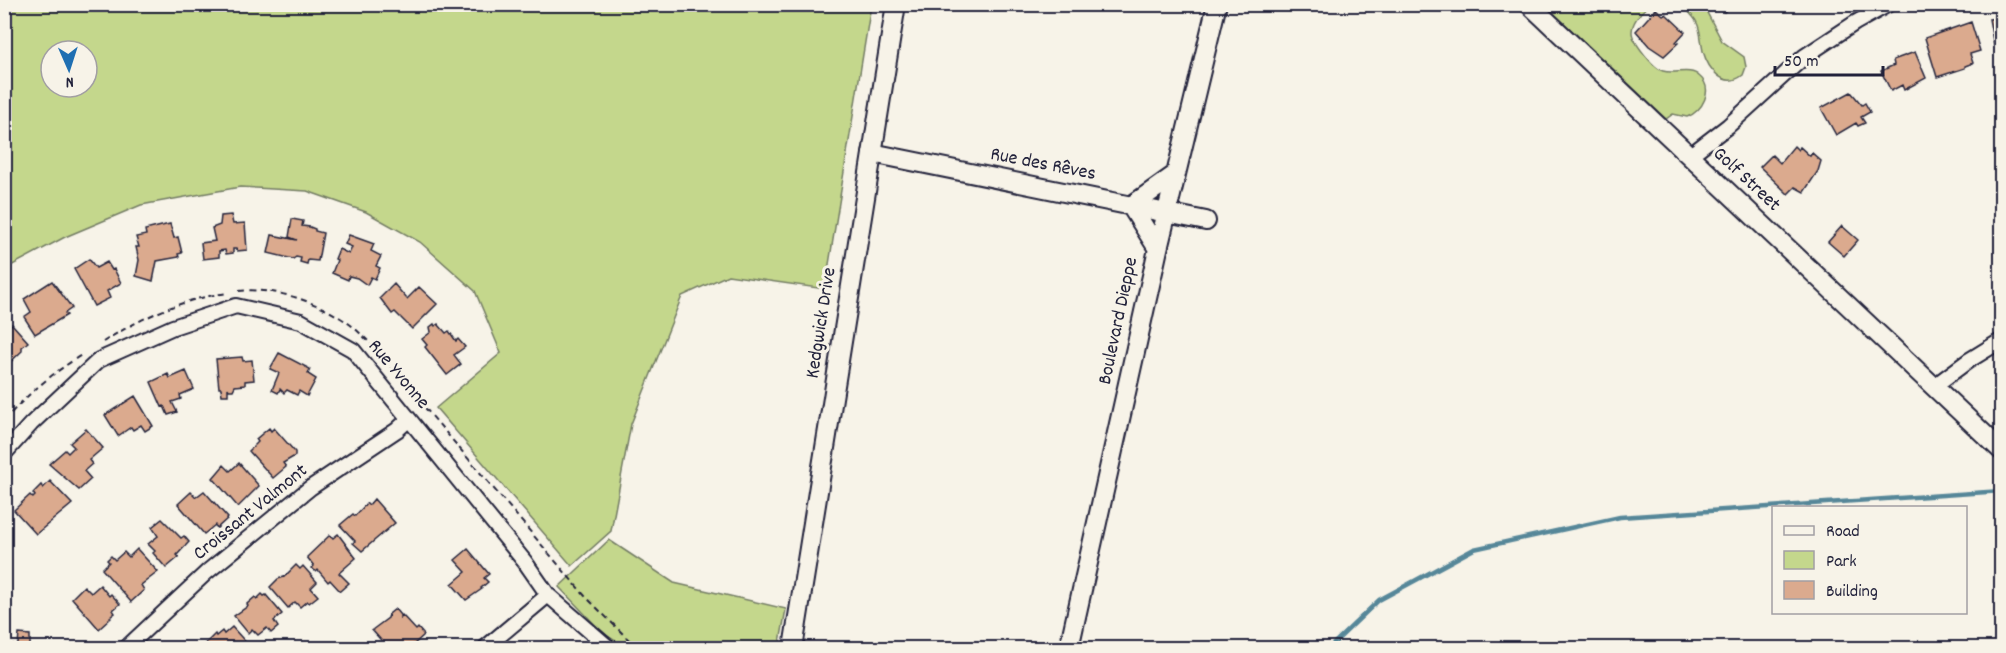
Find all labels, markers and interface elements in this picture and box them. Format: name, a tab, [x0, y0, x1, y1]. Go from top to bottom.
north arrow	[39, 39, 99, 99]
scale bar	[1775, 39, 1883, 77]
text: 50 m	[1784, 50, 1819, 75]
text: N	[65, 70, 74, 93]
street label: Rue des Rêves	[988, 141, 1098, 189]
street label: Golf Street	[1706, 141, 1786, 219]
street label: Boulevard Dieppe	[1092, 254, 1146, 387]
street label: Kedgwick Drive	[799, 265, 845, 381]
street label: Rue Yvonne	[360, 334, 436, 416]
street label: Croissant Valmont	[188, 458, 314, 568]
legend	[1772, 506, 1967, 614]
text: Road	[1826, 520, 1860, 545]
text: Park	[1826, 550, 1857, 575]
text: Building	[1826, 580, 1878, 605]

